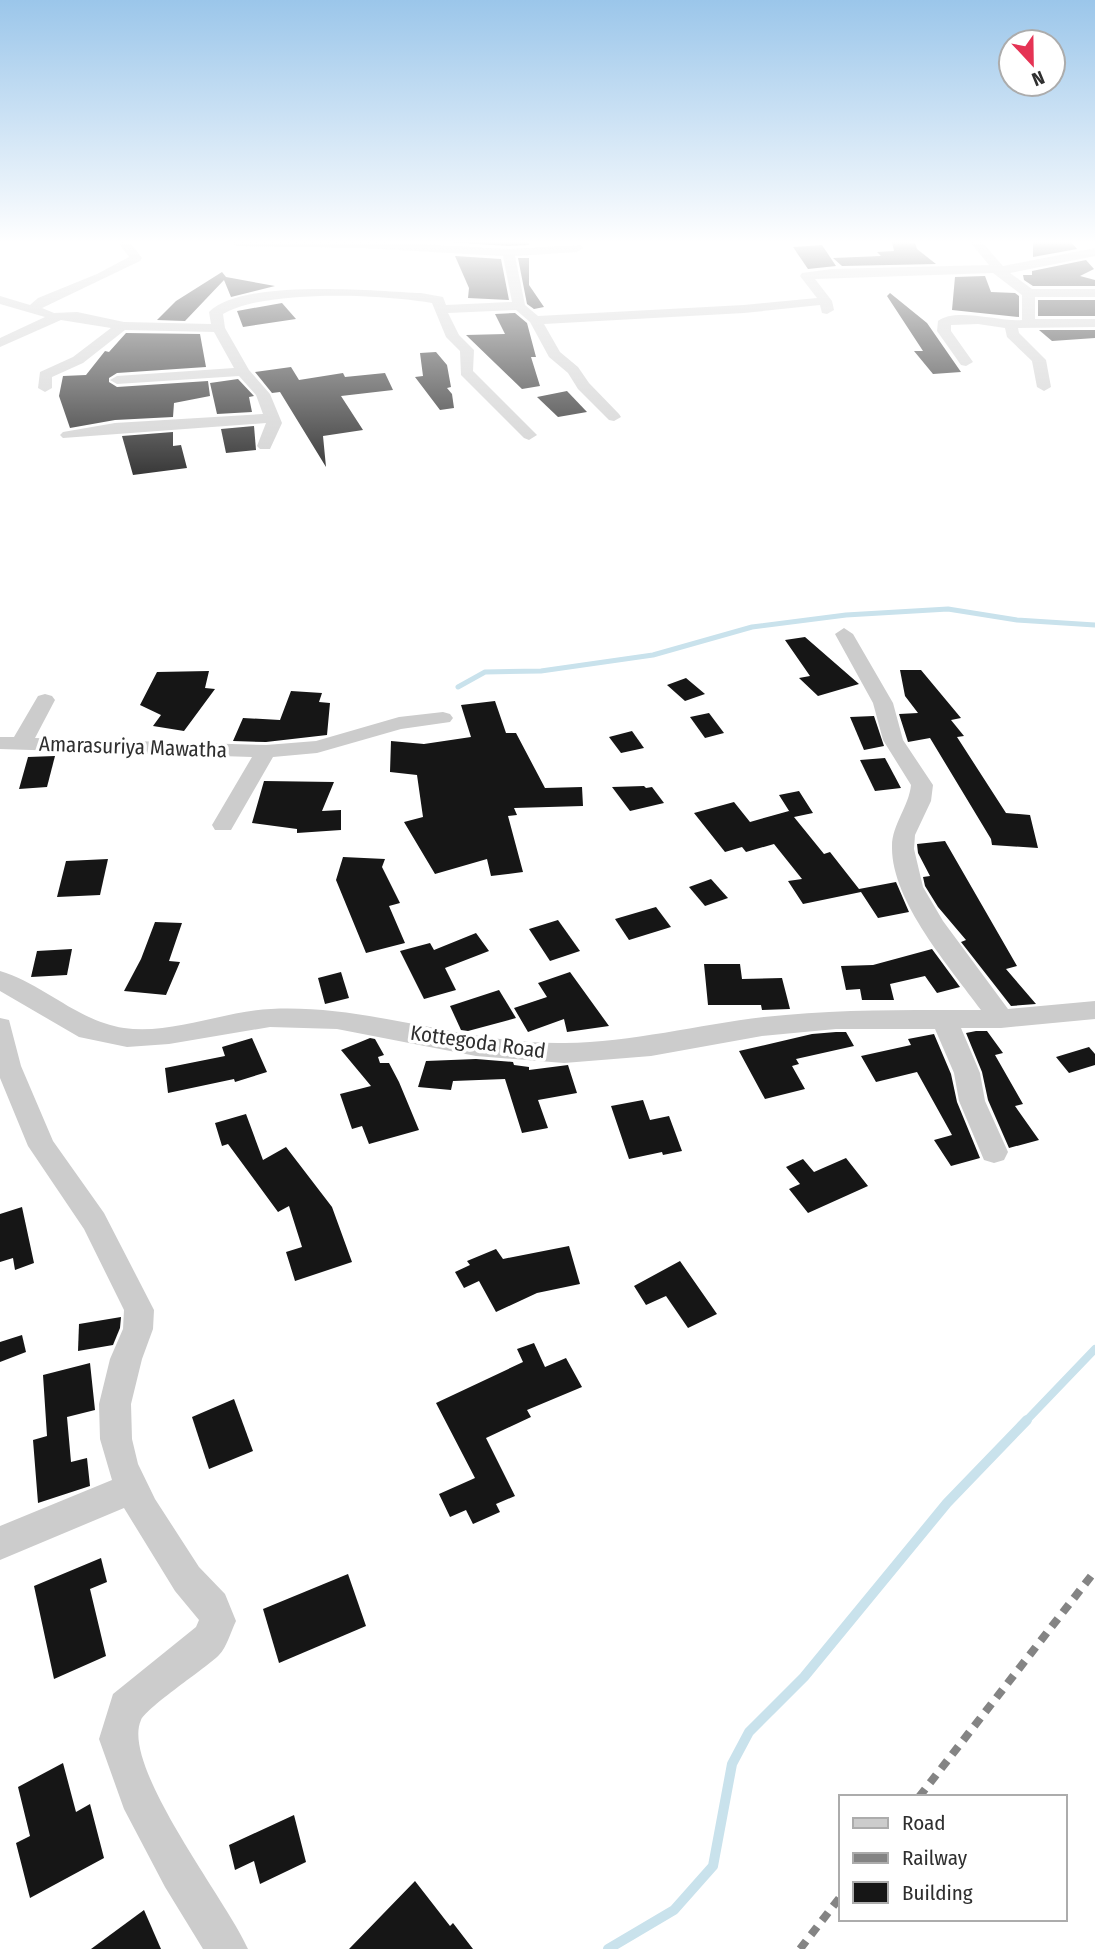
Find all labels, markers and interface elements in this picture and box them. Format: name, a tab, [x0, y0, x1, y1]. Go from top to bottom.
north arrow	[997, 28, 1067, 98]
text: N	[1029, 66, 1048, 91]
street label: Amarasuriya Mawatha	[38, 731, 228, 763]
street label: Kottegoda Road	[409, 1020, 547, 1064]
legend	[839, 1795, 1067, 1921]
text: Road	[902, 1810, 946, 1836]
text: Railway	[902, 1845, 968, 1871]
text: Building	[902, 1880, 973, 1906]

